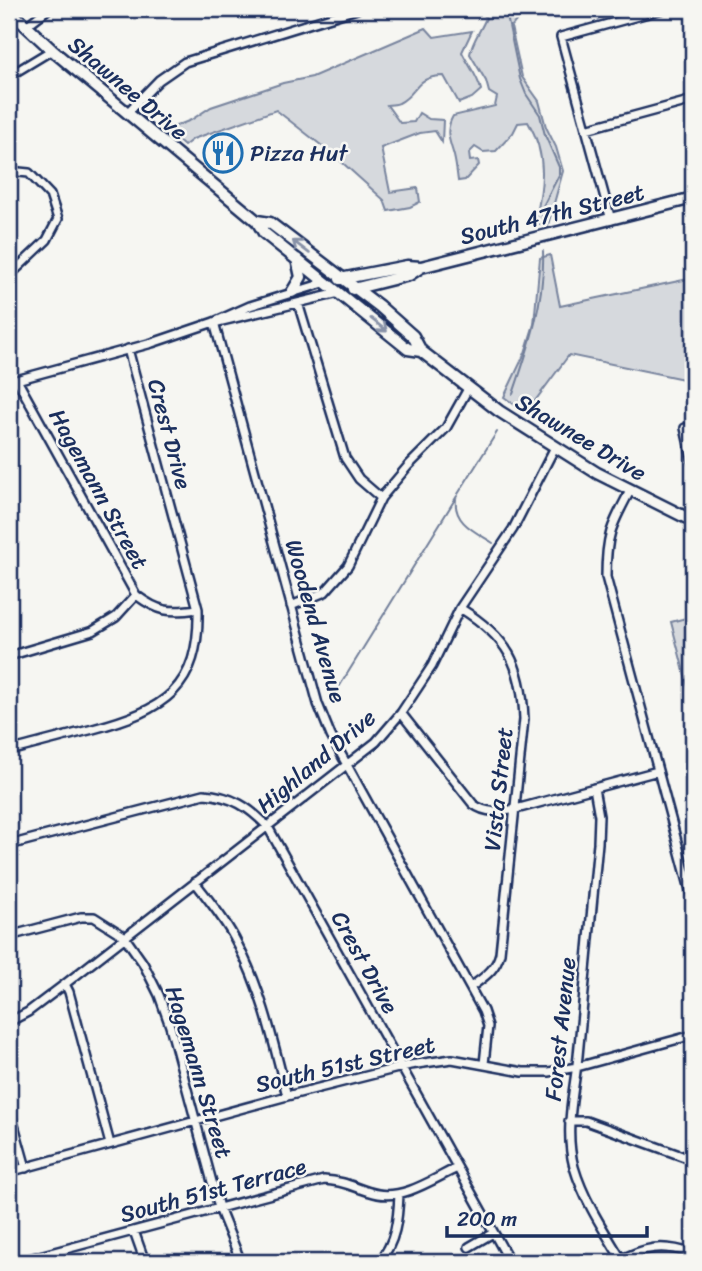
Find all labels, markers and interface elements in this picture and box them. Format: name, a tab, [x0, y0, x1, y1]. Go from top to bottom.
street label: Shawnee Drive	[58, 25, 197, 152]
restaurant icon: Pizza Hut	[202, 132, 244, 174]
place label: Pizza Hut	[250, 133, 349, 174]
street label: South 47th Street	[455, 172, 649, 257]
one-way arrow	[293, 240, 311, 255]
one-way arrow	[369, 318, 387, 333]
street label: Crest Drive	[135, 374, 204, 494]
street label: Shawnee Drive	[507, 382, 655, 493]
street label: Hagemann Street	[37, 401, 160, 577]
street label: Woodend Avenue	[273, 535, 358, 708]
street label: Highland Drive	[247, 698, 386, 824]
street label: Vista Street	[472, 725, 525, 853]
street label: Crest Drive	[319, 903, 410, 1021]
street label: Forest Avenue	[533, 955, 588, 1103]
street label: Hagemann Street	[153, 981, 244, 1164]
street label: South 51st Street	[251, 1024, 439, 1105]
street label: South 51st Terrace	[115, 1146, 311, 1235]
scale bar	[447, 1194, 646, 1238]
text: 200 m	[457, 1200, 517, 1238]

